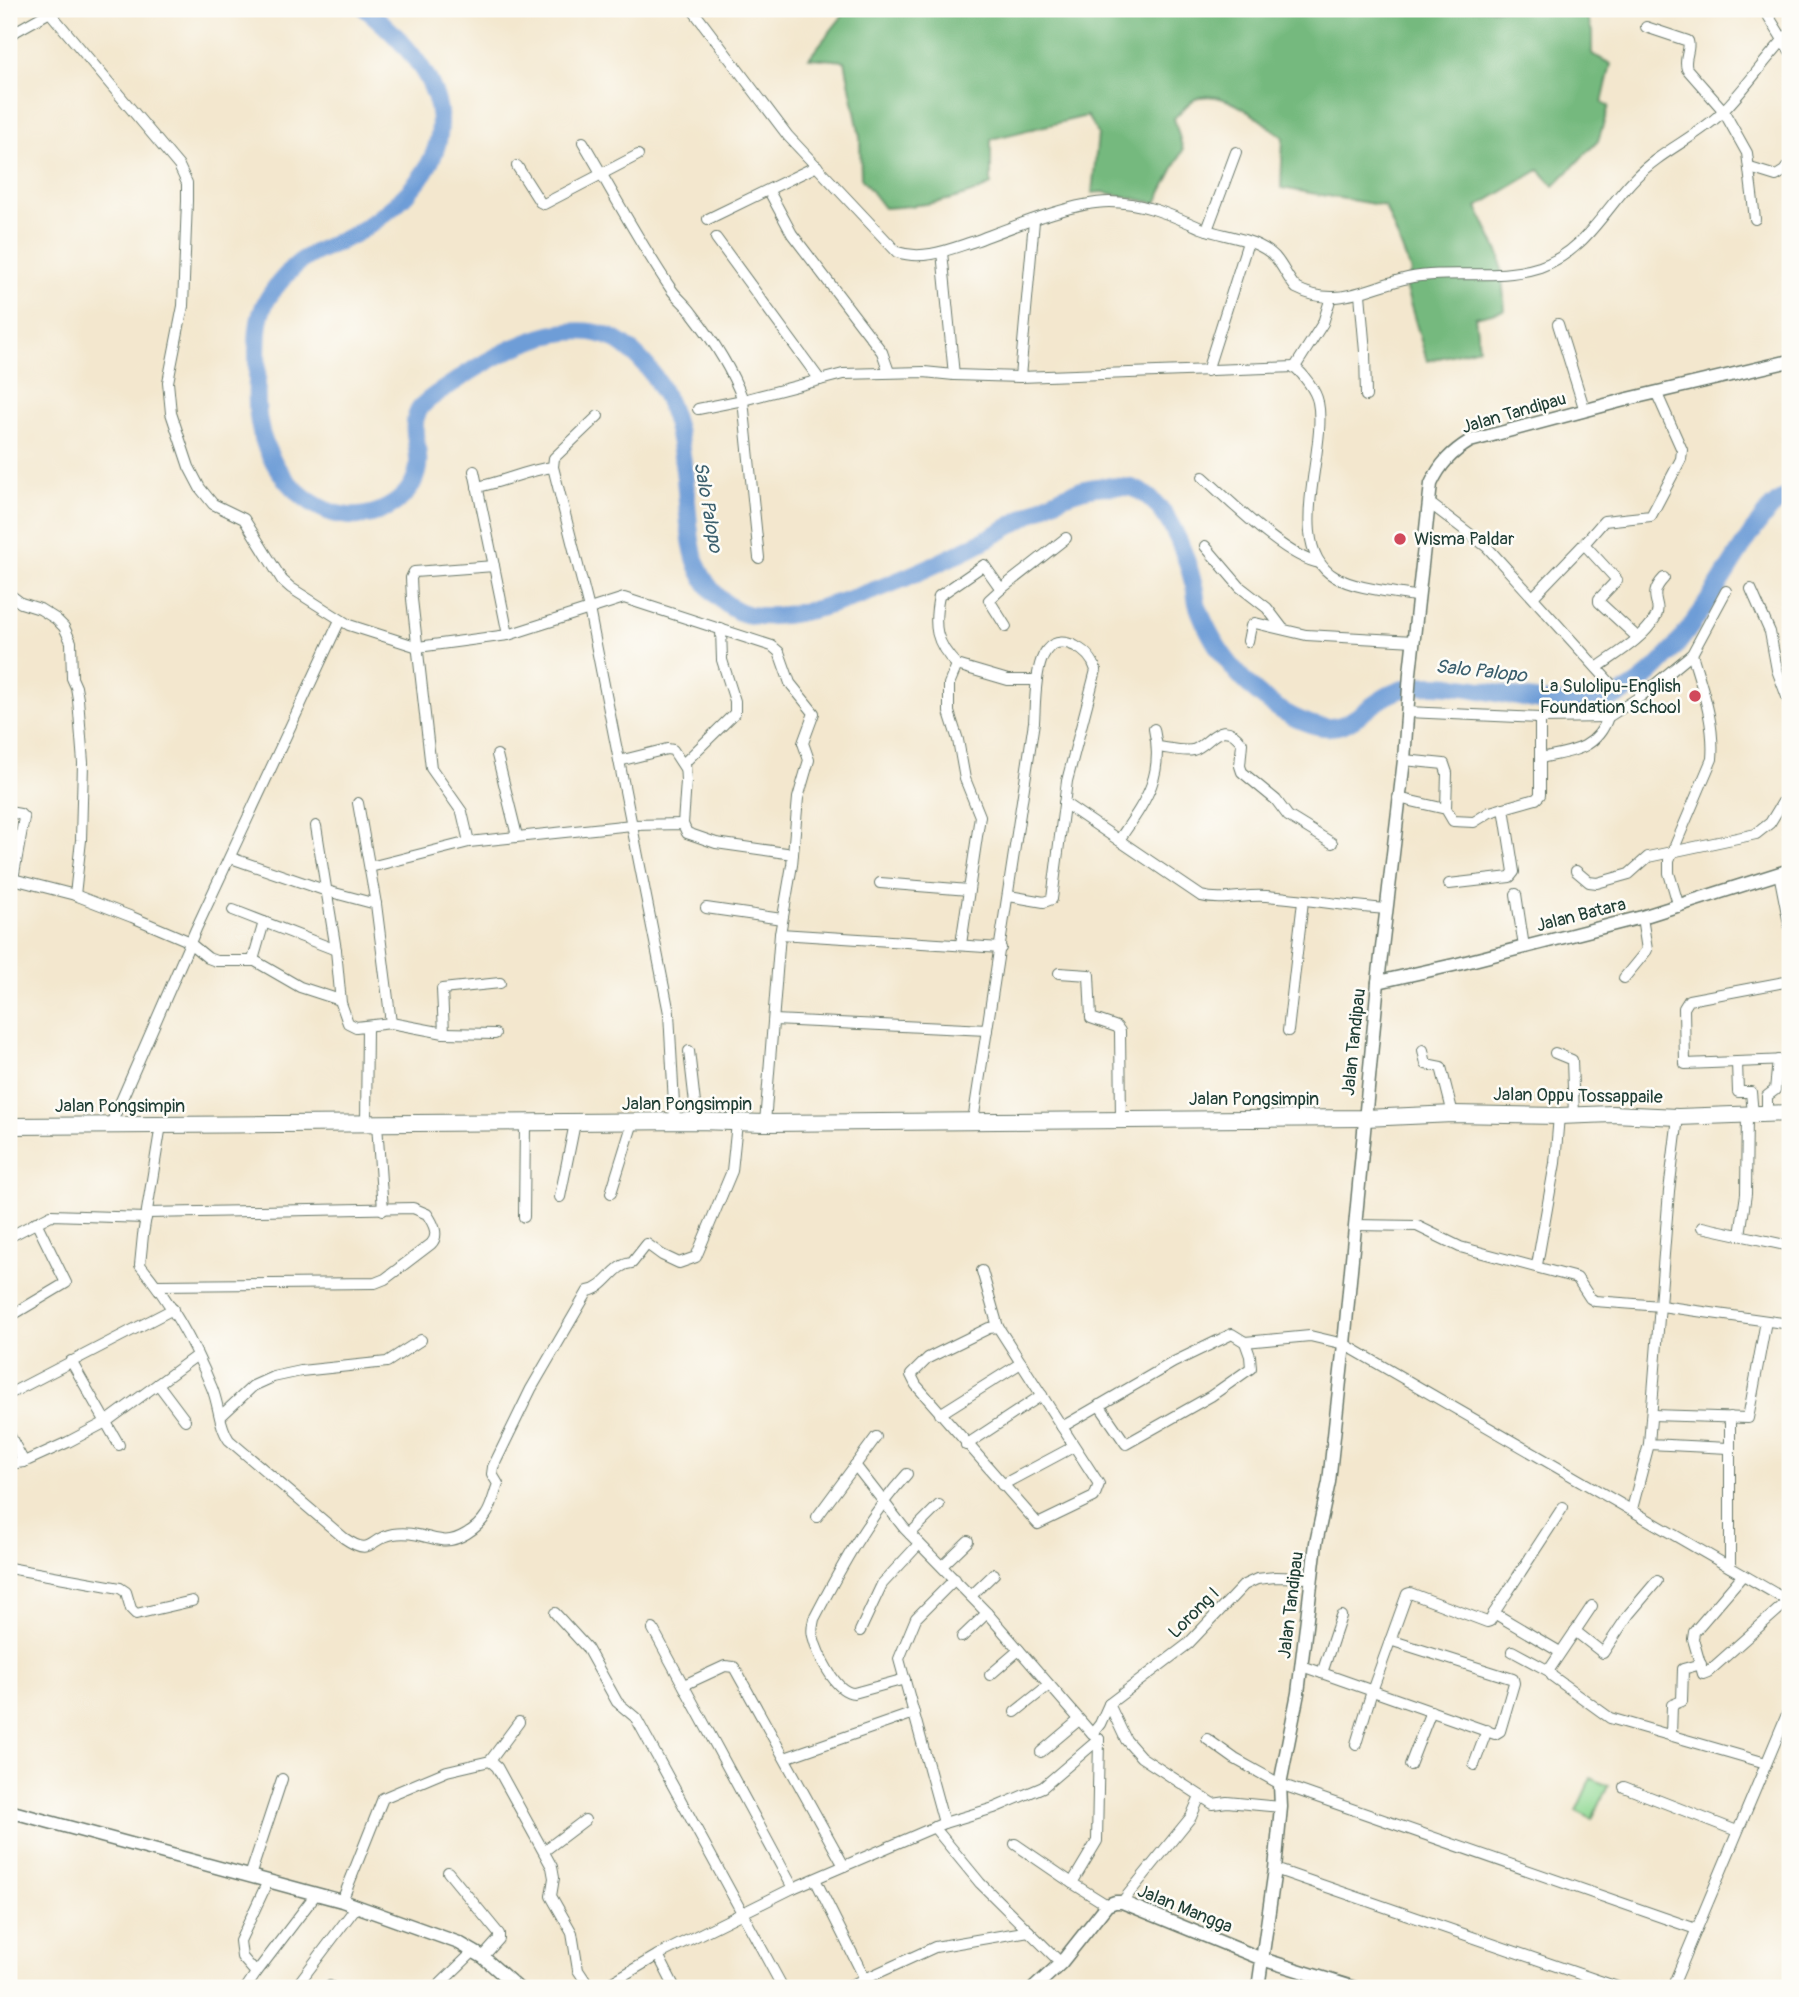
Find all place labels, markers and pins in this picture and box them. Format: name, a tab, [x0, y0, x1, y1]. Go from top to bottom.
place label: Wisma Paldar	[1414, 528, 1515, 551]
marker: Wisma Paldar	[1392, 531, 1408, 547]
place label: La Sulolipu-English Foundation School	[1540, 675, 1681, 719]
marker: La Sulolipu-English Foundation School	[1687, 688, 1703, 704]

